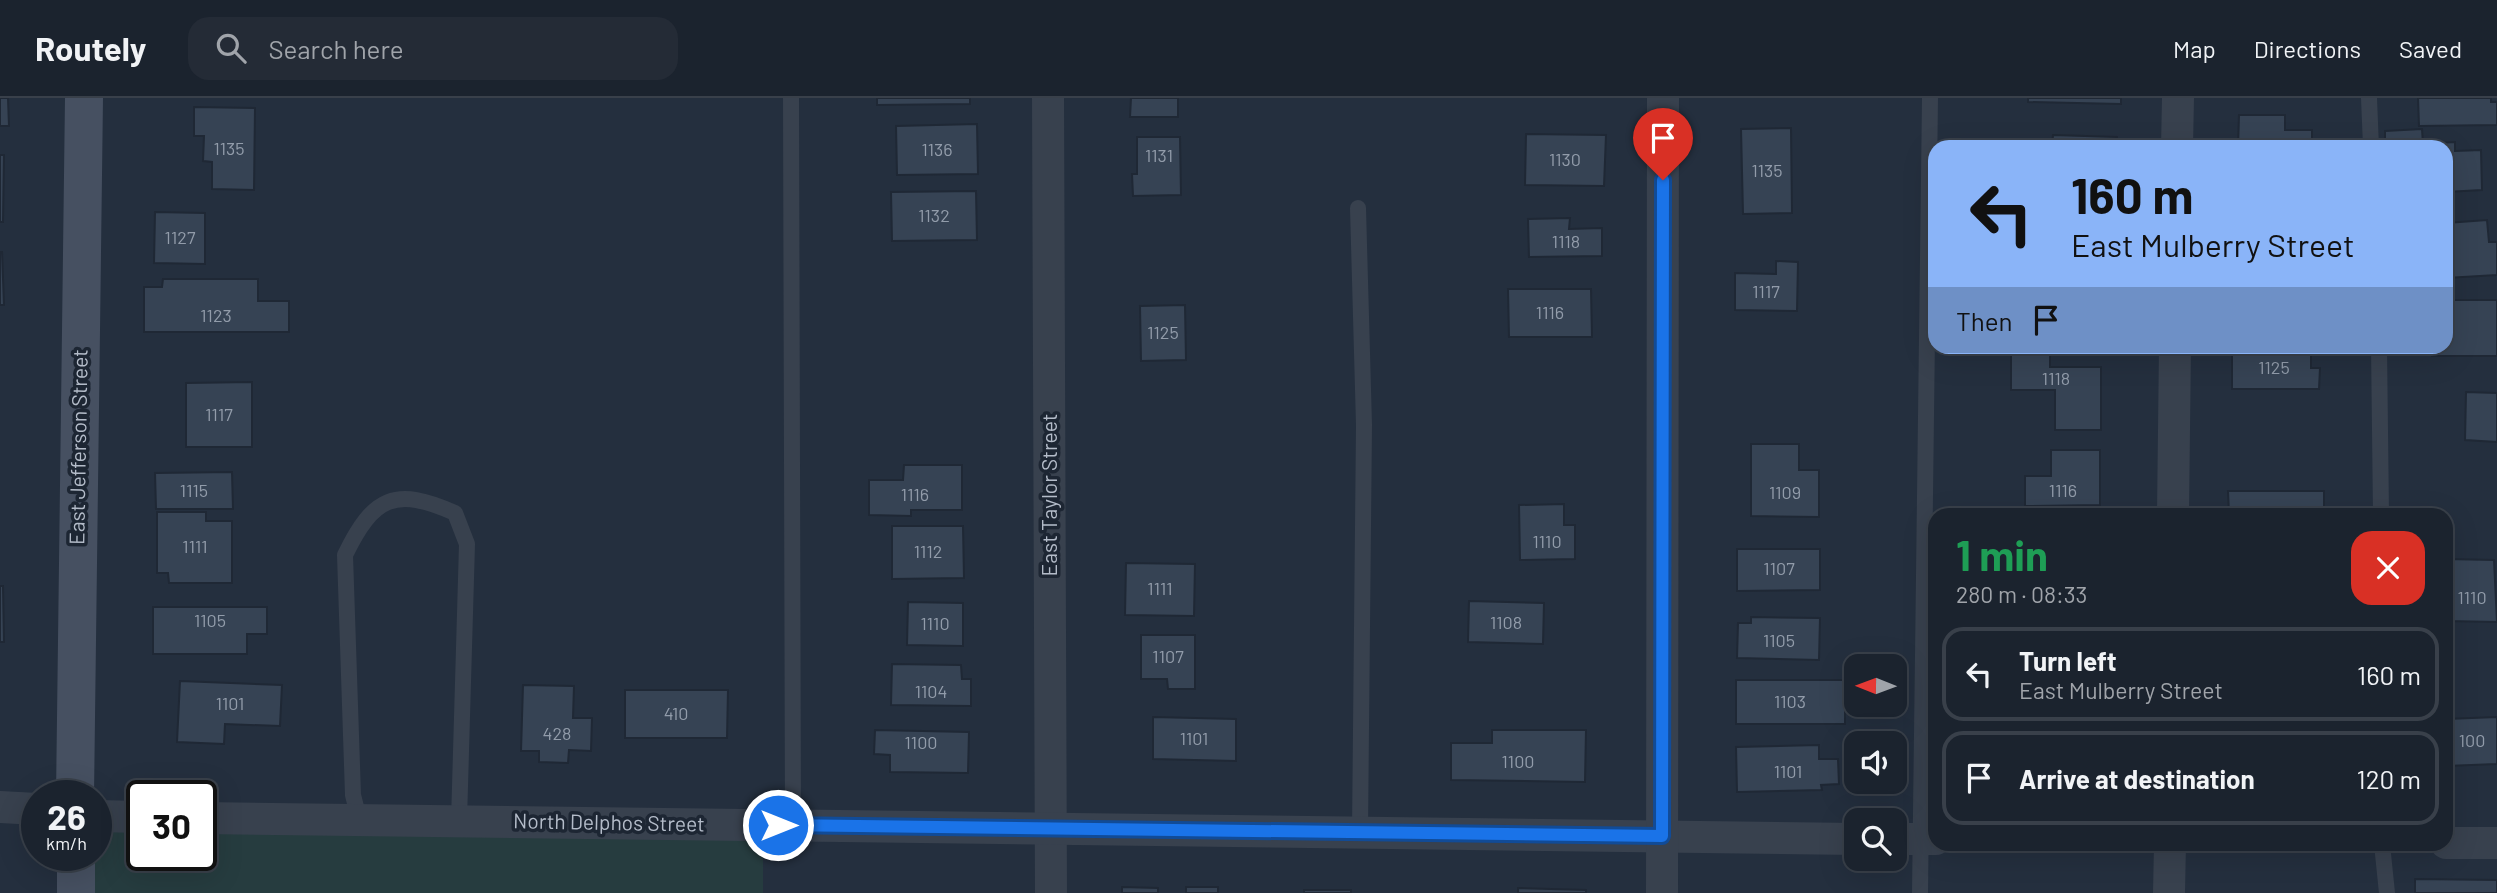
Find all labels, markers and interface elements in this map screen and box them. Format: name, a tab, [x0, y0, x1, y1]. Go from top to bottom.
search box	[188, 17, 678, 80]
text: Routely	[35, 28, 146, 68]
icon: search	[212, 29, 250, 67]
text: Search here	[268, 33, 404, 64]
text: Map	[2173, 34, 2216, 63]
text: Directions	[2254, 34, 2361, 63]
text: Saved	[2399, 34, 2462, 63]
pin	[1633, 108, 1693, 180]
icon: arrive	[1644, 119, 1682, 157]
house number: 1135	[213, 137, 245, 159]
house number: 1136	[921, 138, 953, 160]
house number: 1131	[1145, 144, 1173, 166]
house number: 1130	[1549, 148, 1581, 170]
house number: 1135	[1751, 159, 1783, 181]
text: 160 m	[2071, 165, 2193, 224]
icon: left	[1956, 168, 2047, 259]
house number: 1132	[918, 204, 950, 226]
text: East Mulberry Street	[2071, 225, 2355, 263]
house number: 1127	[165, 226, 196, 248]
house number: 1118	[1552, 230, 1580, 252]
house number: 1117	[1752, 280, 1780, 302]
house number: 1116	[1536, 301, 1564, 323]
icon: arrive	[2027, 301, 2065, 339]
house number: 1123	[200, 304, 232, 326]
text: Then	[1956, 305, 2013, 336]
house number: 1125	[1147, 321, 1179, 343]
street label: East Jefferson Street	[63, 349, 92, 545]
house number: 1125	[2258, 356, 2290, 378]
house number: 1118	[2042, 367, 2070, 389]
house number: 1117	[205, 403, 233, 425]
street label: East Taylor Street	[1036, 414, 1061, 576]
house number: 1115	[180, 479, 208, 501]
house number: 1116	[2049, 479, 2077, 501]
house number: 1109	[1769, 481, 1801, 503]
house number: 1116	[901, 483, 929, 505]
text: 1 min	[1956, 529, 2048, 579]
house number: 1110	[1532, 530, 1562, 552]
button: close	[2351, 531, 2425, 605]
house number: 1111	[182, 535, 208, 557]
house number: 1112	[914, 540, 942, 562]
house number: 1107	[1763, 557, 1795, 579]
house number: 1111	[1147, 577, 1173, 599]
text: 280 m · 08:33	[1956, 580, 2087, 608]
house number: 1110	[2457, 586, 2487, 608]
house number: 1105	[194, 609, 226, 631]
house number: 1108	[1490, 611, 1522, 633]
house number: 1110	[920, 612, 950, 634]
house number: 1105	[1763, 629, 1795, 651]
house number: 1107	[1152, 645, 1184, 667]
text: Turn left	[2019, 645, 2117, 676]
north arrow	[1844, 654, 1908, 718]
map controls	[1844, 654, 1907, 871]
icon: left	[1960, 655, 1998, 693]
text: 160 m	[2357, 659, 2421, 690]
text: East Mulberry Street	[2019, 676, 2223, 704]
house number: 1104	[915, 680, 947, 702]
house number: 1103	[1774, 690, 1806, 712]
house number: 1101	[216, 692, 244, 714]
house number: 410	[664, 702, 688, 724]
house number: 428	[543, 722, 571, 744]
house number: 1101	[1180, 727, 1208, 749]
house number: 100	[2459, 729, 2485, 751]
house number: 1100	[905, 731, 938, 753]
button: sound	[1844, 731, 1907, 794]
house number: 1100	[1502, 750, 1535, 772]
icon: arrive	[1960, 759, 1998, 797]
house number: 1101	[1774, 760, 1802, 782]
text: Arrive at destination	[2019, 763, 2255, 794]
text: 120 m	[2357, 763, 2421, 794]
speed limit sign: 30	[126, 780, 217, 871]
position arrow	[741, 788, 815, 862]
text: 26	[47, 795, 86, 837]
street label: North Delphos Street	[513, 807, 705, 836]
button: search	[1844, 808, 1907, 871]
text: km/h	[46, 832, 87, 854]

